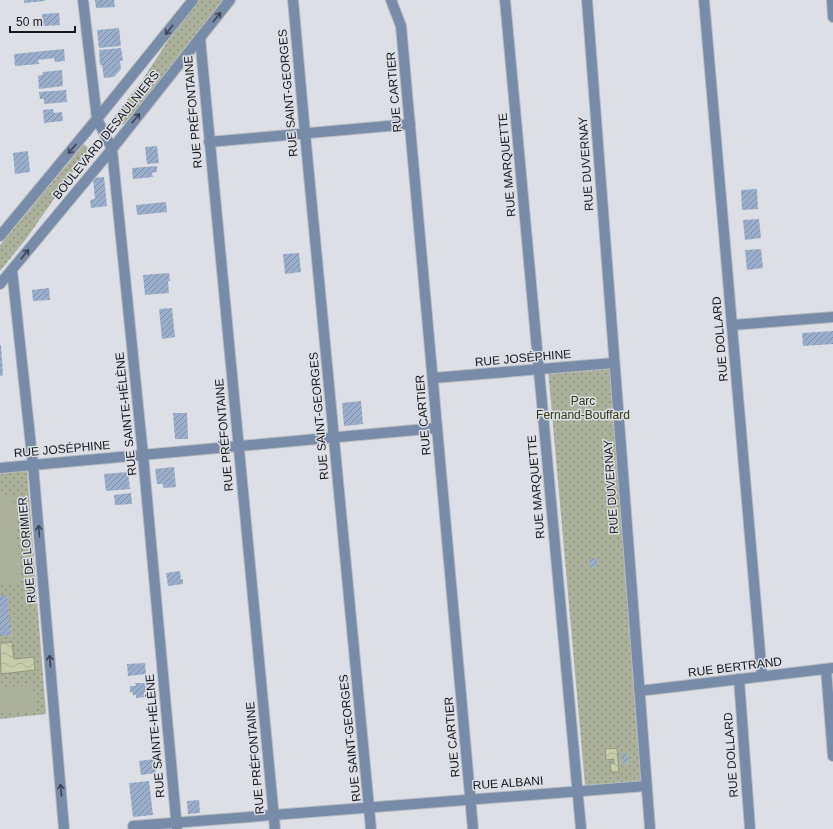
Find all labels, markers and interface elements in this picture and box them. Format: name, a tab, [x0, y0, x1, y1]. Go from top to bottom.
scale bar	[10, 8, 75, 34]
one-way arrow	[213, 11, 221, 22]
text: 50 m	[16, 15, 43, 29]
one-way arrow	[164, 25, 173, 36]
street label: RUE SAINT-GEORGES	[275, 29, 301, 157]
street label: RUE CARTIER	[383, 51, 405, 133]
street label: RUE PRÉFONTAINE	[180, 55, 205, 169]
street label: BOULEVARD DESAULNIERS	[50, 68, 162, 202]
one-way arrow	[132, 113, 140, 124]
street label: RUE MARQUETTE	[495, 113, 519, 217]
street label: RUE DUVERNAY	[576, 116, 596, 212]
one-way arrow	[68, 143, 76, 154]
one-way arrow	[20, 249, 29, 260]
street label: RUE DOLLARD	[709, 296, 731, 382]
street label: RUE JOSÉPHINE	[474, 346, 572, 369]
street label: RUE SAINTE-HÉLÈNE	[112, 352, 139, 477]
street label: RUE SAINT-GEORGES	[306, 352, 332, 480]
street label: RUE CARTIER	[412, 374, 434, 456]
street label: RUE PRÉFONTAINE	[211, 378, 236, 492]
park label: Parc Fernand-Bouffard	[536, 394, 630, 422]
street label: RUE MARQUETTE	[524, 435, 548, 539]
street label: RUE JOSÉPHINE	[13, 437, 111, 460]
street label: RUE DUVERNAY	[601, 439, 621, 535]
street label: RUE DE LORIMIER	[15, 496, 39, 604]
one-way arrow	[35, 525, 42, 538]
street label: RUE BERTRAND	[687, 654, 783, 680]
one-way arrow	[46, 655, 53, 668]
street label: RUE SAINTE-HÉLÈNE	[142, 674, 167, 798]
street label: RUE SAINT-GEORGES	[336, 674, 364, 802]
street label: RUE CARTIER	[441, 696, 463, 778]
street label: RUE PRÉFONTAINE	[242, 701, 267, 815]
street label: RUE DOLLARD	[721, 712, 741, 798]
street label: RUE ALBANI	[472, 774, 544, 792]
one-way arrow	[57, 784, 64, 797]

